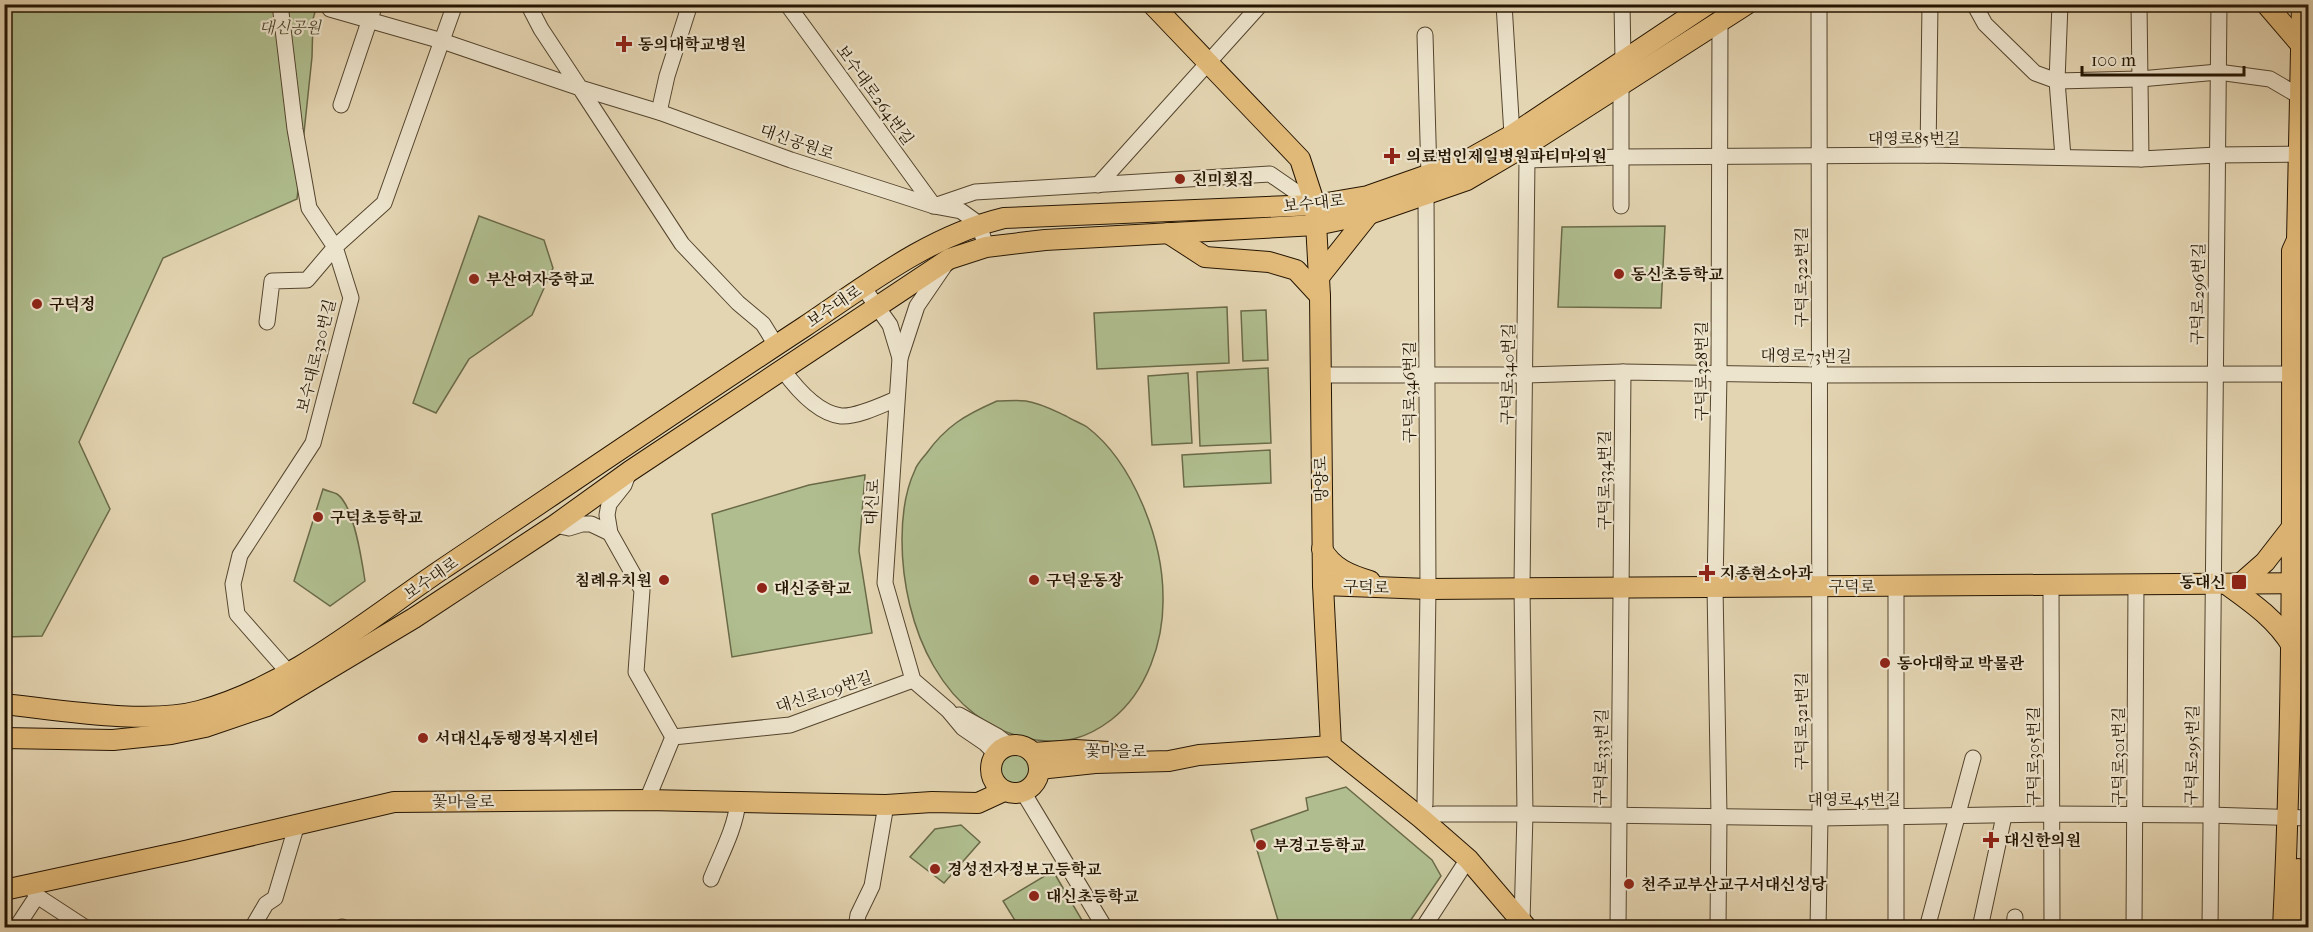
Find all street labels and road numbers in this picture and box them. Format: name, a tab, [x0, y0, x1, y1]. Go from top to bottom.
street label: 보수대로264번길	[832, 41, 918, 149]
street label: 대신공원로	[757, 120, 837, 164]
street label: 대영로85번길	[1868, 129, 1960, 148]
street label: 보수대로	[1282, 190, 1346, 216]
street label: 구덕로322번길	[1792, 227, 1811, 327]
street label: 구덕로296번길	[2188, 243, 2208, 345]
street label: 보수대로	[803, 281, 865, 331]
street label: 보수대로320번길	[293, 297, 339, 415]
street label: 구덕로328번길	[1692, 321, 1711, 421]
street label: 구덕로340번길	[1498, 323, 1518, 425]
street label: 구덕로346번길	[1400, 341, 1419, 443]
street label: 대영로73번길	[1760, 346, 1852, 366]
street label: 구덕로334번길	[1595, 430, 1614, 530]
street label: 망양로	[1311, 455, 1331, 502]
street label: 대신로	[861, 478, 883, 526]
street label: 보수대로	[400, 552, 462, 604]
street label: 구덕로	[1342, 577, 1390, 597]
street label: 구덕로	[1829, 577, 1876, 596]
street label: 대신로109번길	[773, 667, 875, 717]
street label: 구덕로321번길	[1792, 672, 1811, 770]
street label: 구덕로295번길	[2182, 704, 2202, 806]
street label: 구덕로305번길	[2024, 706, 2043, 806]
street label: 구덕로301번길	[2109, 707, 2128, 805]
street label: 구덕로333번길	[1591, 708, 1611, 806]
street label: 꽃마을로	[1085, 741, 1148, 761]
street label: 대영로45번길	[1807, 790, 1901, 809]
street label: 꽃마을로	[432, 792, 494, 811]

